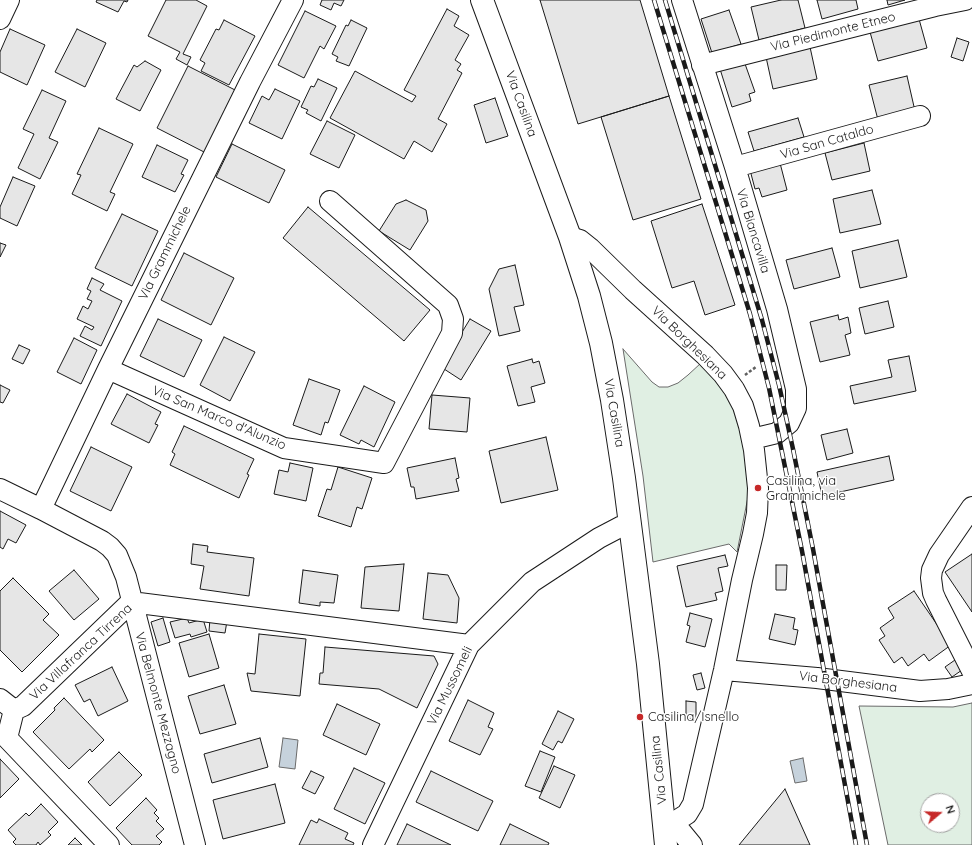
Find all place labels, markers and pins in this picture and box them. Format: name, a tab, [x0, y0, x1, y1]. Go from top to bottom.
place label: Casilina, via Grammichele	[766, 473, 846, 504]
marker: Casilina, via Grammichele	[753, 483, 763, 493]
place label: Casilina/Isnello	[648, 709, 739, 725]
marker: Casilina/Isnello	[635, 712, 645, 722]

